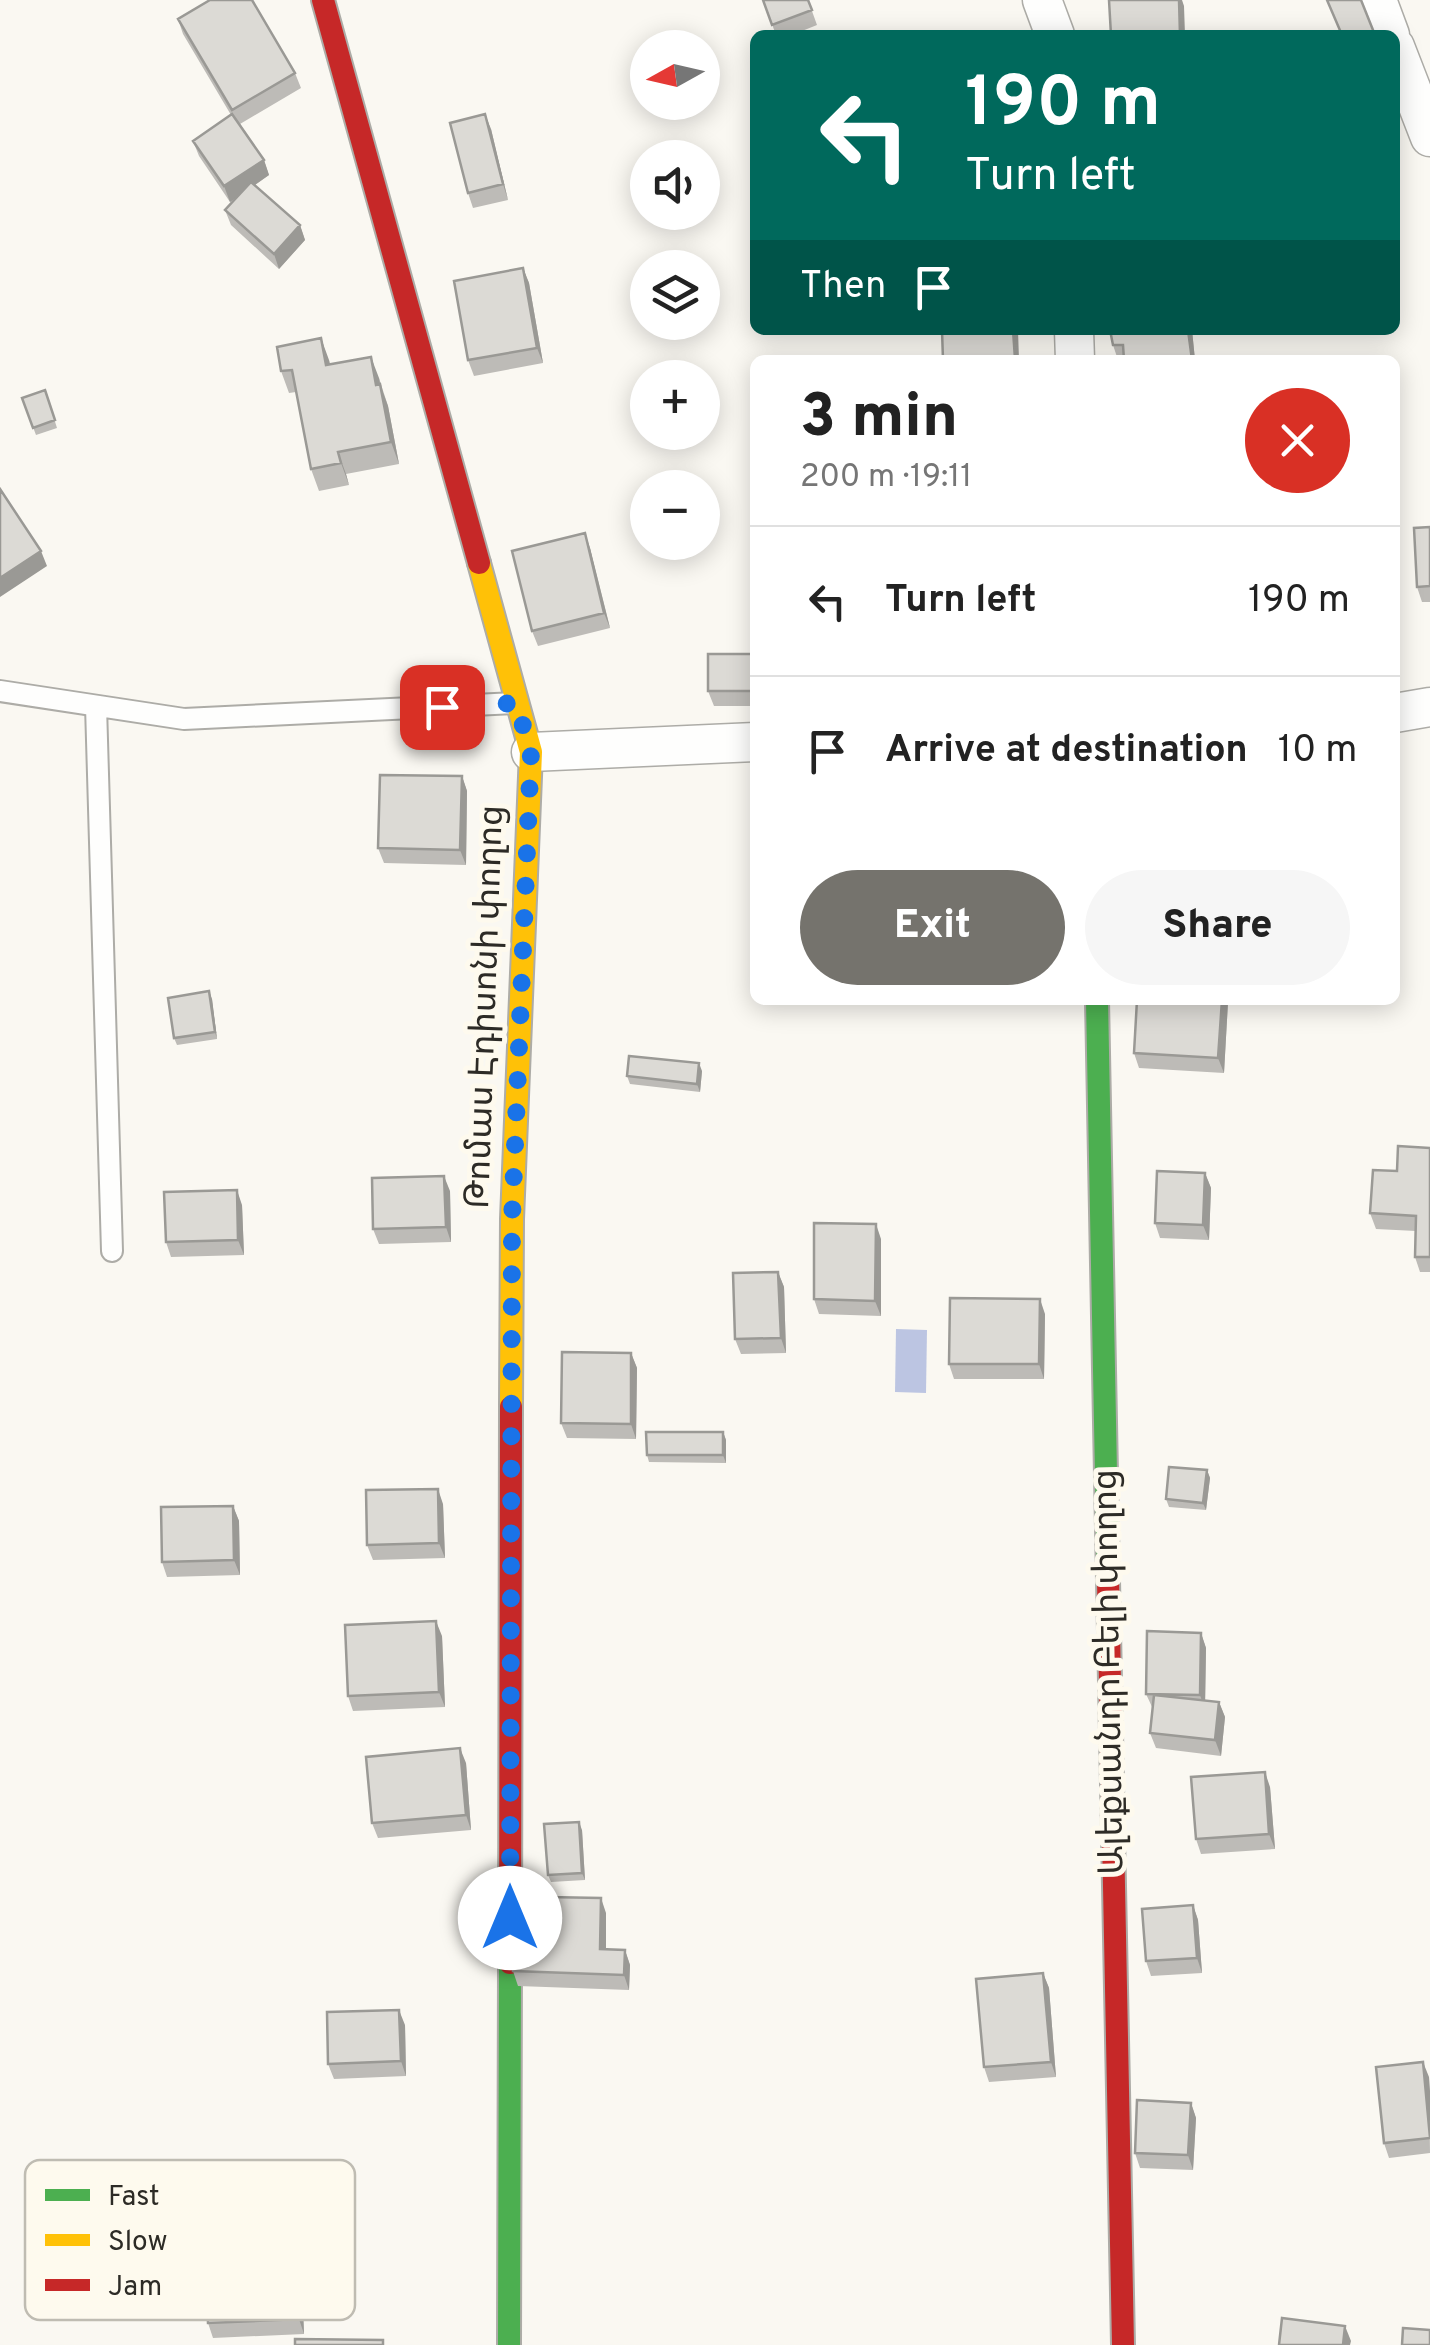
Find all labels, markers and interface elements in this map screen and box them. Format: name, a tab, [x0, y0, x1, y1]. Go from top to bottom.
north arrow	[630, 30, 720, 120]
map controls	[630, 30, 720, 560]
text: 190 m	[965, 62, 1161, 151]
icon: left	[800, 70, 930, 200]
button: sound	[630, 140, 720, 230]
text: Turn left	[965, 149, 1136, 206]
button: layers	[630, 250, 720, 340]
icon: arrive	[906, 260, 961, 315]
text: Then	[800, 263, 886, 312]
button: +	[630, 360, 720, 450]
text: 3 min	[800, 382, 958, 458]
button: close	[1245, 388, 1350, 493]
text: 200 m · 19:11	[800, 458, 972, 498]
button: −	[630, 470, 720, 560]
icon: left	[800, 574, 855, 629]
text: Turn left	[885, 577, 1037, 626]
text: 190 m	[1248, 577, 1350, 626]
pin	[400, 665, 485, 750]
icon: arrive	[415, 680, 470, 735]
icon: arrive	[800, 724, 855, 779]
text: Arrive at destination	[885, 727, 1248, 776]
text: 10 m	[1278, 727, 1358, 776]
street label: Թոմաս Էդիսոնի փողոց	[457, 804, 515, 1210]
button: Exit	[800, 870, 1065, 985]
button: Share	[1085, 870, 1350, 985]
street label: Ալեքսանդր Բելի փողոց	[1084, 1469, 1136, 1875]
position arrow	[458, 1866, 562, 1970]
legend	[25, 2160, 355, 2320]
text: Fast	[108, 2180, 160, 2216]
text: Slow	[108, 2225, 167, 2261]
text: Jam	[108, 2270, 162, 2306]

